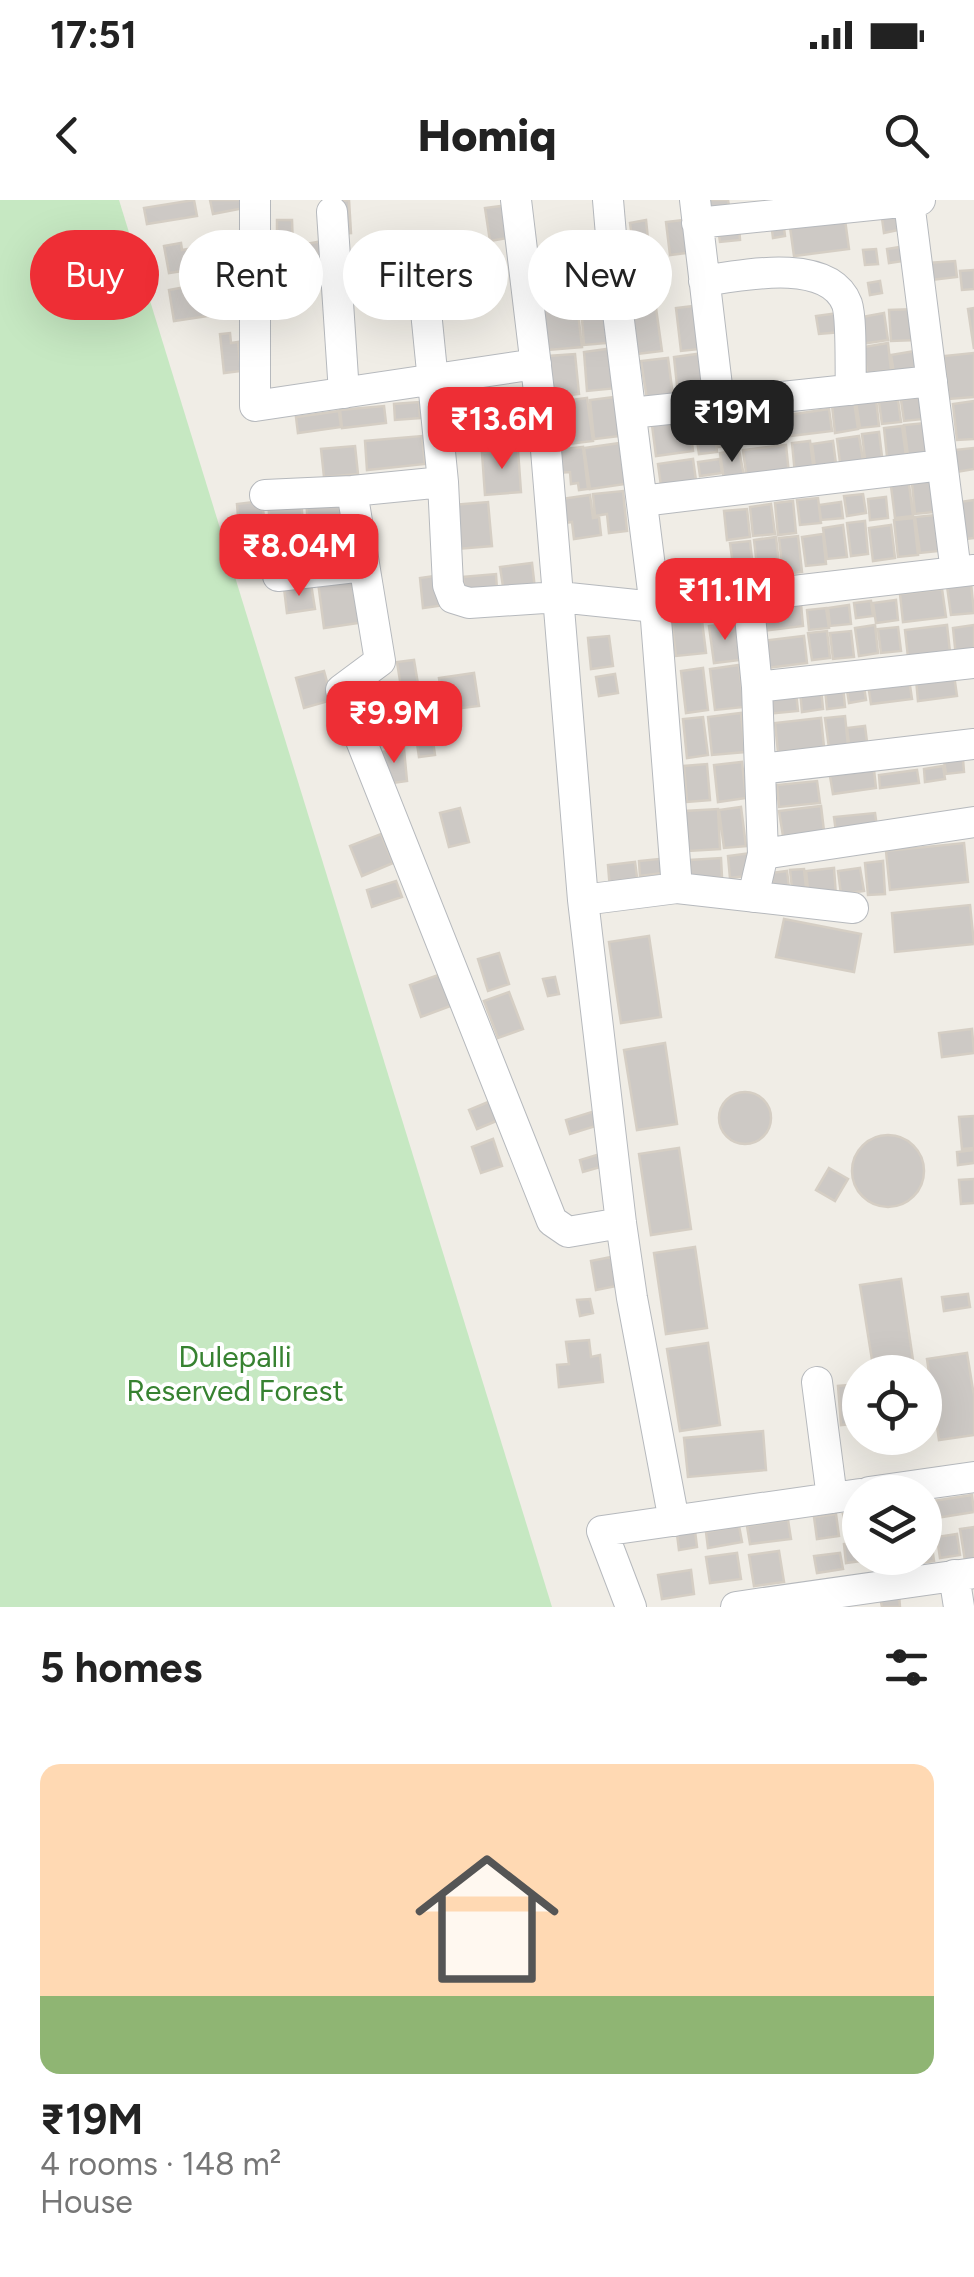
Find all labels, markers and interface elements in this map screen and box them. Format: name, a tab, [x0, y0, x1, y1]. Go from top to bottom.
text: 17:51	[50, 12, 137, 58]
icon: back	[40, 108, 95, 163]
text: Homiq	[418, 108, 556, 162]
icon: search	[879, 108, 934, 163]
chip: Buy	[30, 230, 159, 320]
chip: Rent	[179, 230, 323, 320]
chip: Filters	[343, 230, 508, 320]
chip: New	[528, 230, 672, 320]
pin: ₹19M	[673, 380, 791, 465]
pin: ₹13.6M	[421, 387, 583, 472]
text: ₹19M	[693, 393, 771, 431]
text: ₹13.6M	[450, 400, 554, 438]
pin: ₹8.04M	[218, 514, 380, 599]
text: ₹8.04M	[241, 527, 357, 565]
pin: ₹11.1M	[644, 558, 806, 643]
text: ₹11.1M	[677, 571, 773, 609]
pin: ₹9.9M	[324, 681, 464, 766]
text: ₹9.9M	[348, 694, 440, 732]
park label: Dulepalli Reserved Forest	[126, 1338, 344, 1409]
map controls	[842, 1355, 942, 1575]
button: locate	[842, 1355, 942, 1455]
button: layers	[842, 1475, 942, 1575]
icon: filters	[879, 1640, 934, 1695]
text: 5 homes	[40, 1642, 202, 1693]
icon: home	[397, 1829, 577, 2009]
text: ₹19M	[40, 2094, 143, 2145]
text: 4 rooms · 148 m²	[40, 2145, 281, 2183]
text: House	[40, 2183, 133, 2221]

